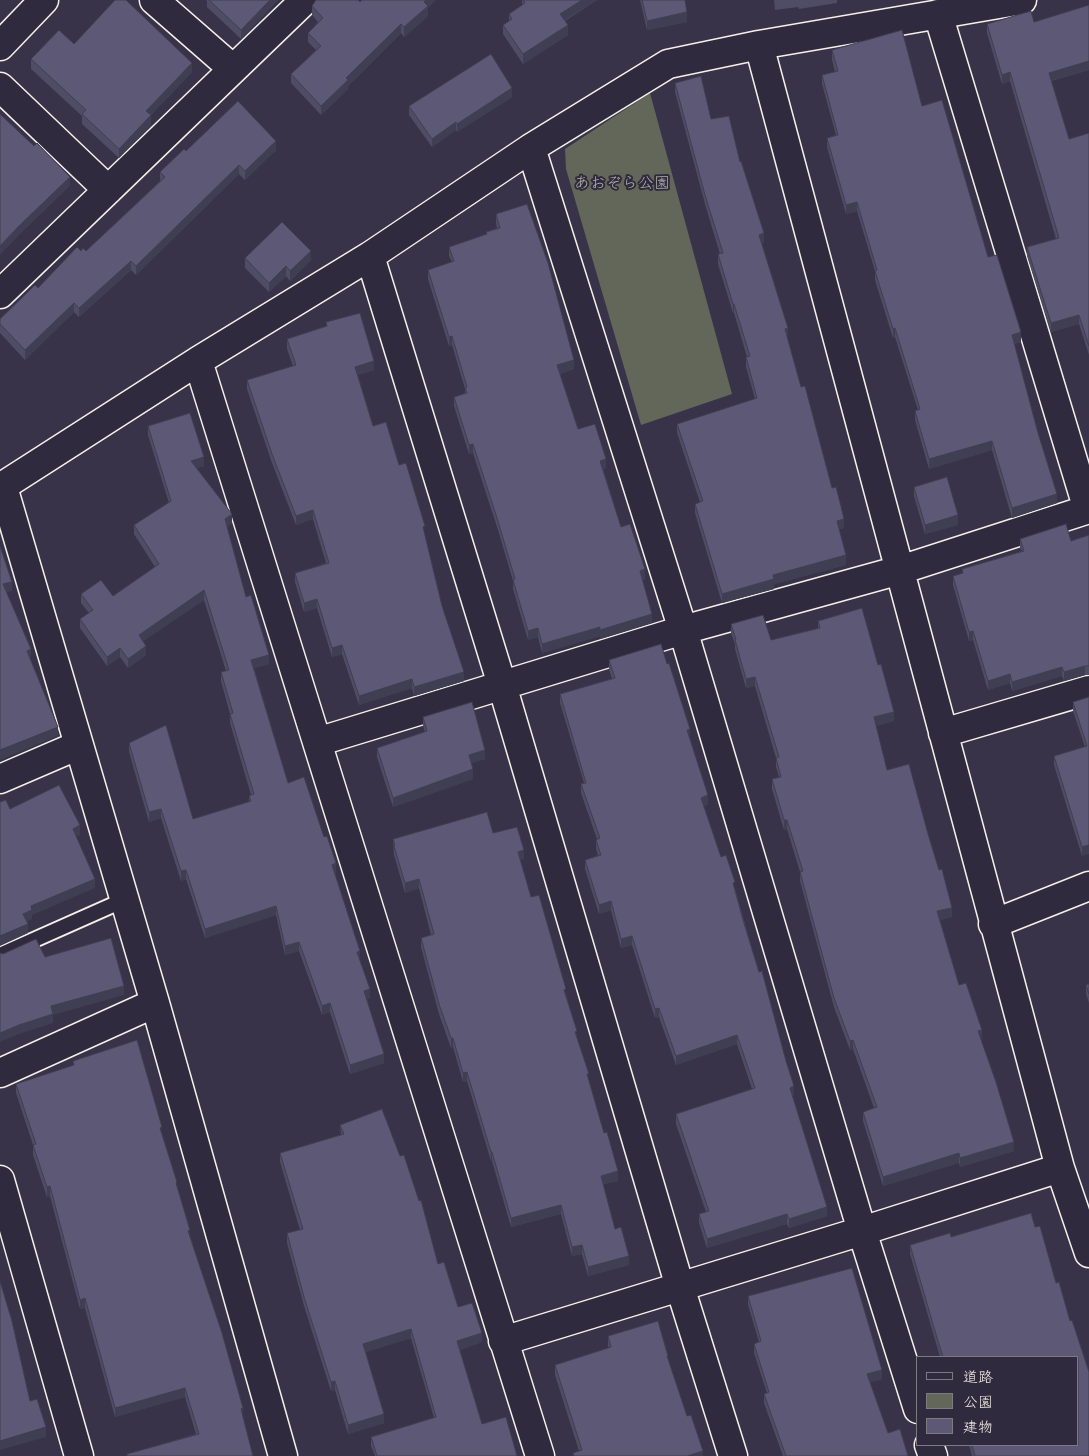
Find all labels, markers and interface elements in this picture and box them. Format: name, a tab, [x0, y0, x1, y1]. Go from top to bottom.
park label: あおぞら公園	[574, 173, 670, 193]
legend	[916, 1356, 1079, 1446]
text: 道路	[963, 1368, 993, 1386]
text: 公園	[963, 1393, 993, 1411]
text: 建物	[963, 1418, 993, 1436]

